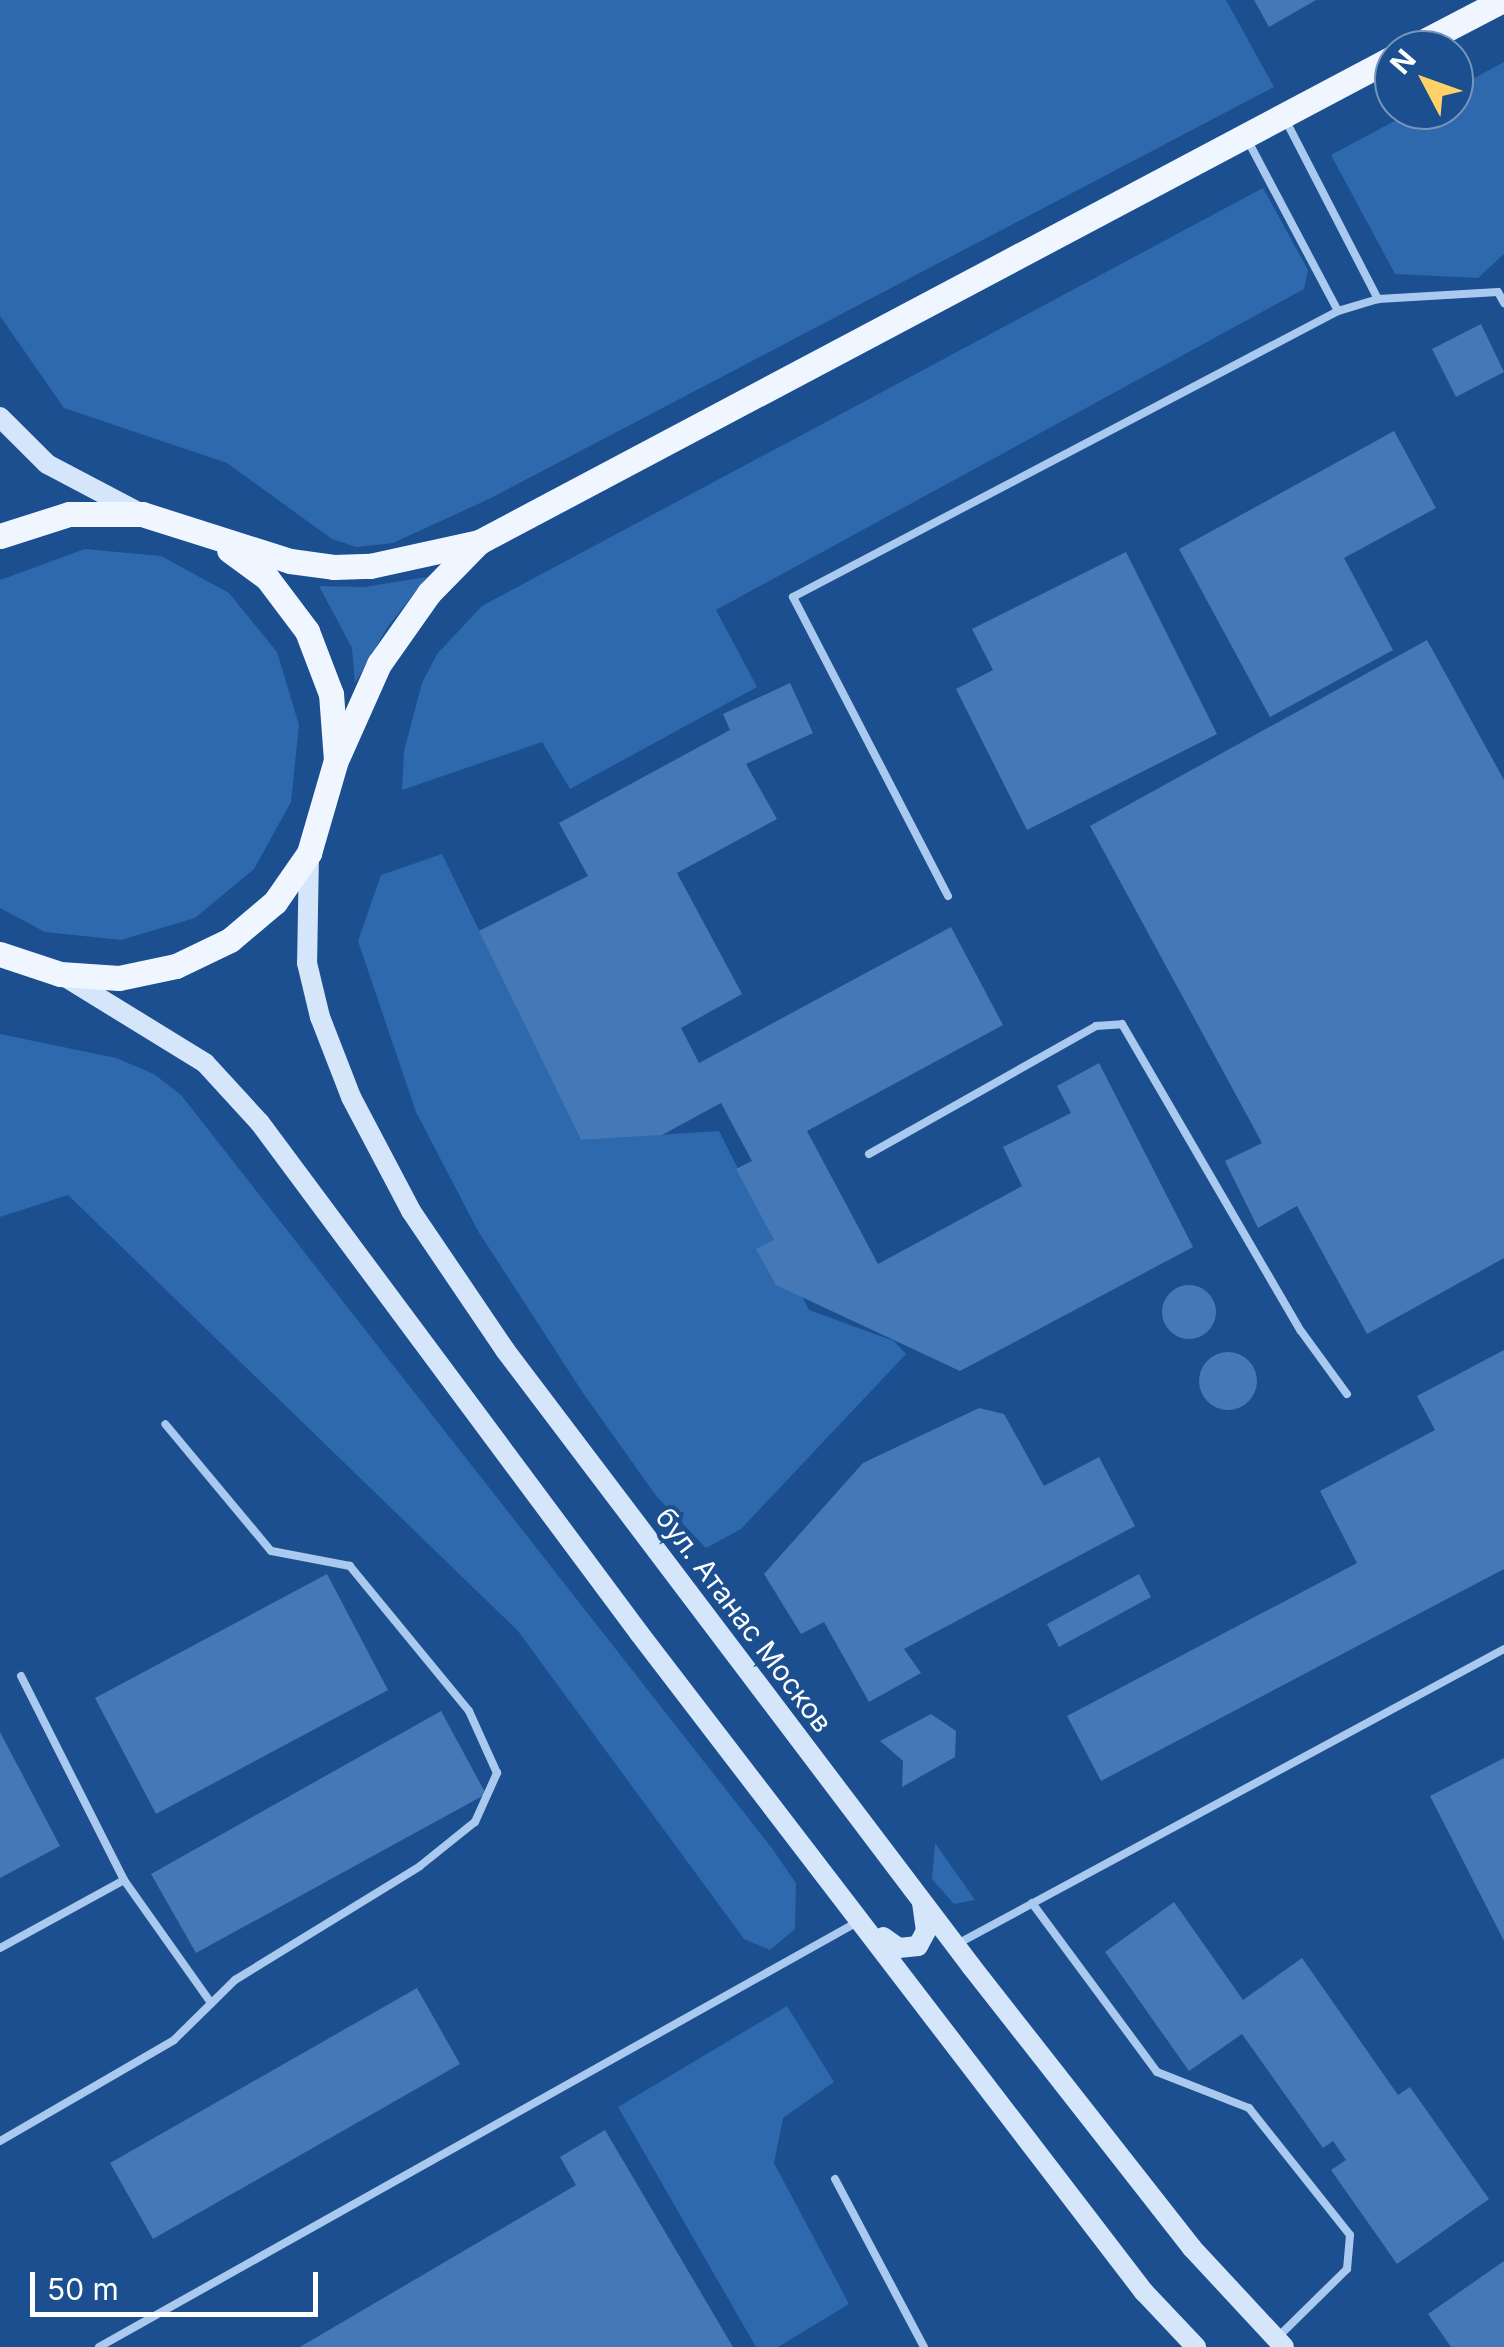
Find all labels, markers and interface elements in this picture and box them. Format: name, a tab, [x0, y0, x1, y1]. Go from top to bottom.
north arrow	[1374, 30, 1474, 130]
text: N	[1383, 42, 1423, 81]
street label: бул. Атанас Москов	[649, 1501, 839, 1739]
scale bar	[35, 2252, 322, 2314]
text: 50 m	[47, 2271, 119, 2307]

